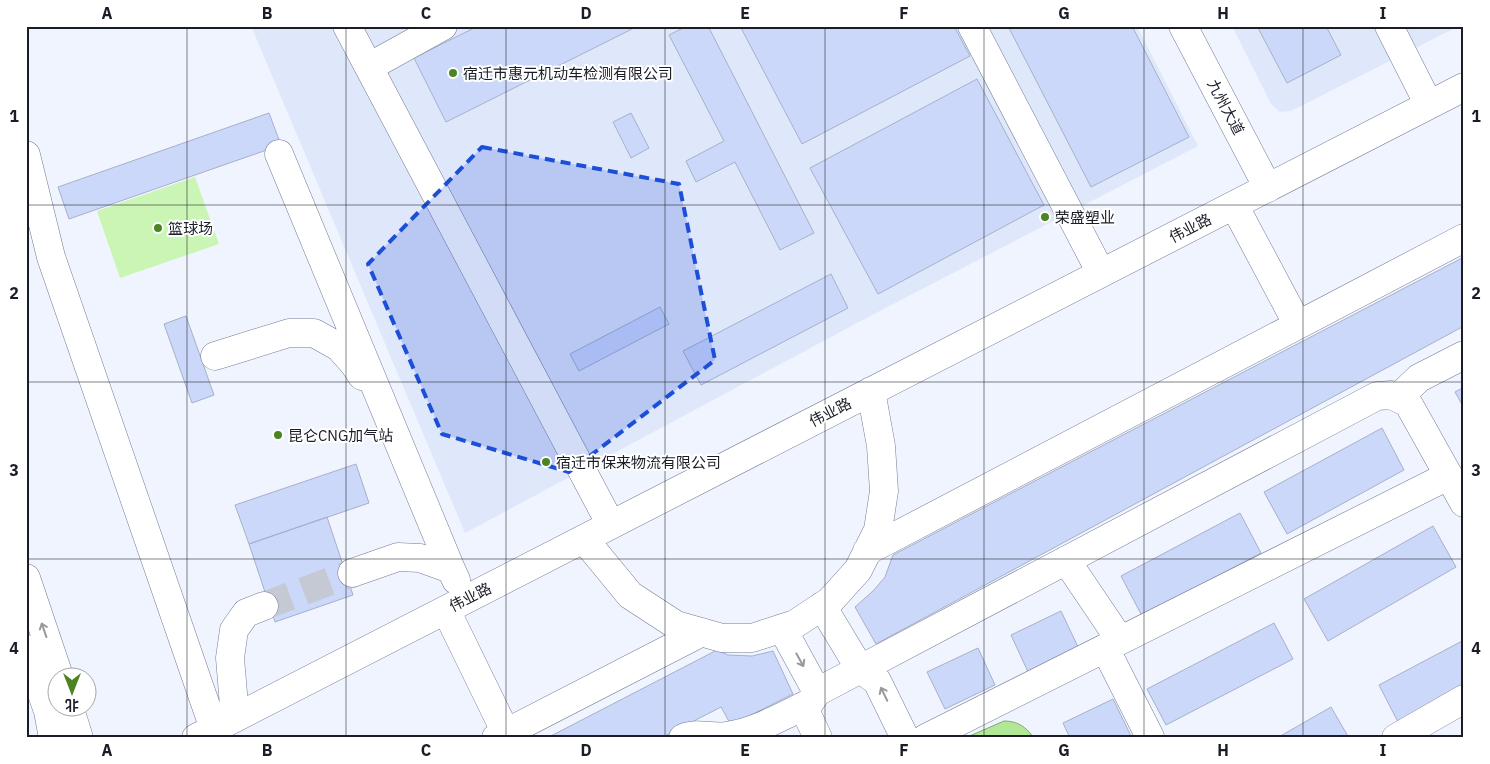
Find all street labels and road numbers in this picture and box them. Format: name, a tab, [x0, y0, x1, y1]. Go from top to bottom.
street label: 九州大道	[1204, 76, 1248, 138]
street label: 伟业路	[1166, 209, 1214, 247]
street label: 伟业路	[806, 393, 854, 431]
street label: 伟业路	[446, 578, 494, 616]

